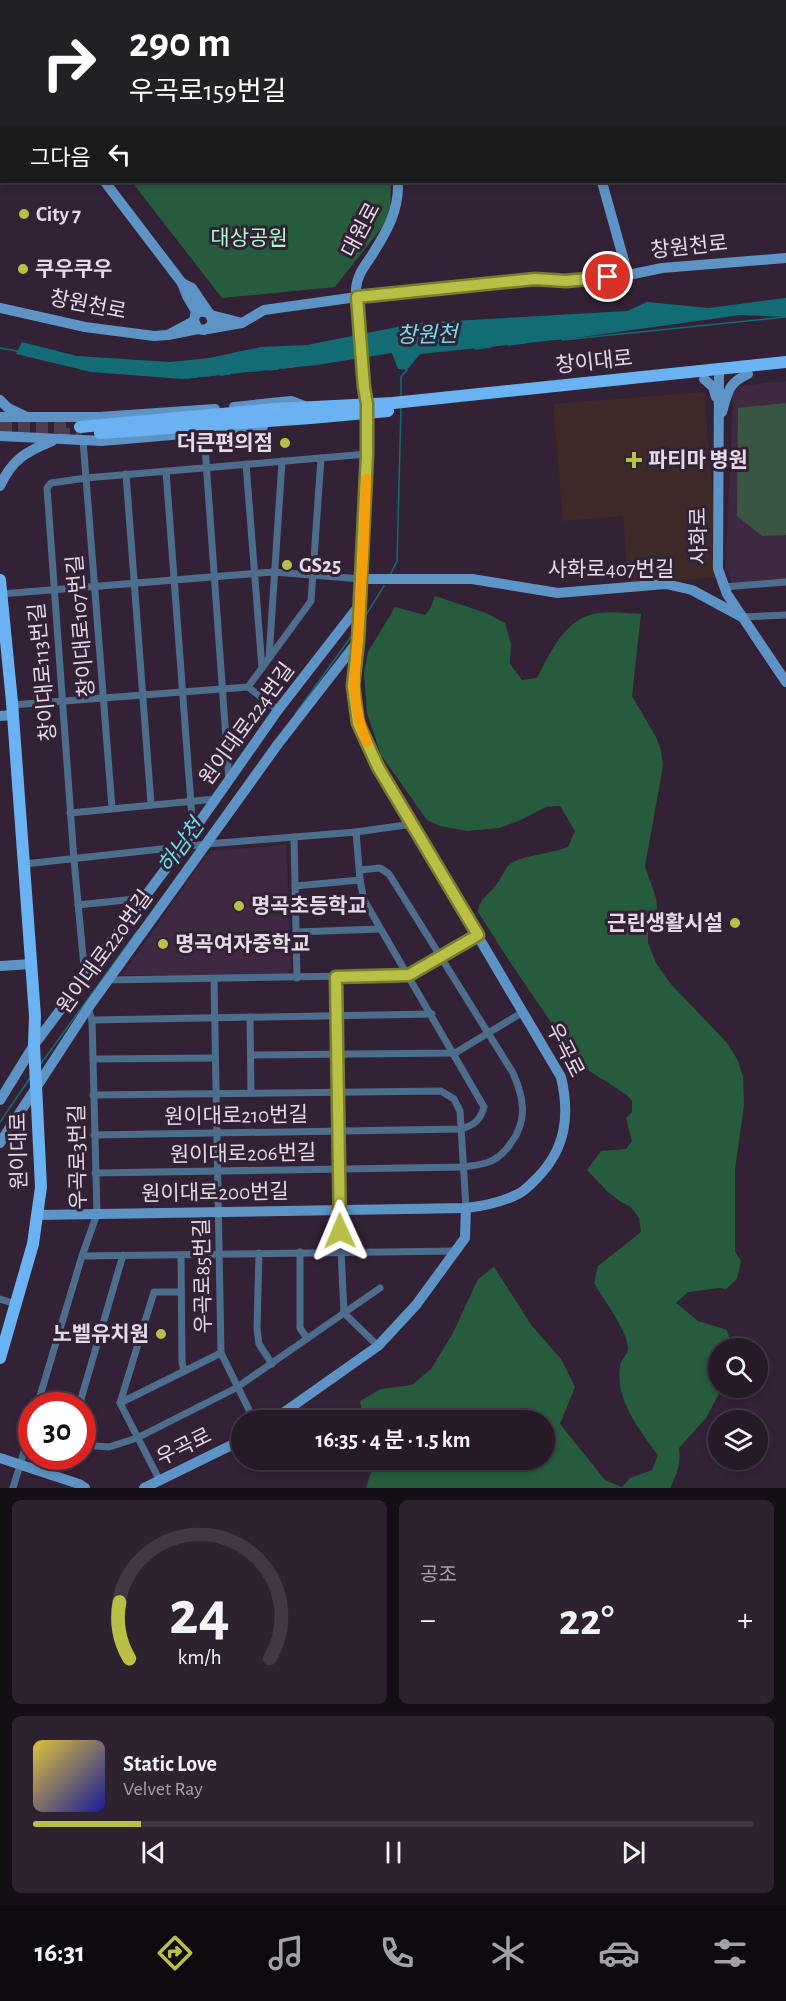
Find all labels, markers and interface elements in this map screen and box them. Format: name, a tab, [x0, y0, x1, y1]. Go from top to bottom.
text: 290 m	[129, 22, 231, 64]
icon: right	[30, 24, 108, 102]
text: 우곡로159번길	[129, 78, 286, 105]
icon: left	[103, 138, 136, 171]
text: 그다음	[30, 147, 91, 169]
street label: 대원로	[337, 199, 384, 261]
place label: City 7	[36, 204, 81, 225]
marker: City 7	[17, 207, 31, 221]
park label: 대상공원	[210, 227, 288, 249]
street label: 창원천로	[649, 232, 729, 261]
pin	[582, 251, 633, 302]
place label: 쿠우쿠우	[35, 259, 112, 280]
icon: arrive	[591, 260, 624, 293]
marker: 쿠우쿠우	[16, 262, 30, 276]
street label: 창원천로	[48, 286, 128, 323]
water label: 창원천	[396, 322, 460, 347]
street label: 창이대로	[554, 347, 634, 376]
place label: 더큰편의점	[176, 432, 273, 454]
marker: 더큰편의점	[278, 436, 292, 450]
place label: 파티마 병원	[648, 449, 748, 471]
marker: 파티마 병원	[625, 451, 643, 469]
street label: 사화로	[687, 507, 710, 565]
street label: 창이대로107번길	[63, 554, 98, 698]
place label: GS25	[299, 555, 341, 576]
marker: GS25	[280, 558, 294, 572]
street label: 사화로407번길	[548, 558, 674, 580]
street label: 창이대로113번길	[25, 602, 60, 742]
street label: 원이대로224번길	[195, 659, 298, 789]
water label: 하남천	[153, 812, 209, 877]
street label: 원이대로220번길	[53, 886, 156, 1017]
place label: 명곡초등학교	[251, 895, 367, 917]
marker: 명곡초등학교	[232, 899, 246, 913]
place label: 근린생활시설	[607, 912, 723, 934]
marker: 근린생활시설	[728, 916, 742, 930]
place label: 명곡여자중학교	[175, 933, 310, 955]
marker: 명곡여자중학교	[156, 937, 170, 951]
street label: 우곡로	[542, 1019, 588, 1081]
street label: 원이대로210번길	[164, 1103, 308, 1128]
street label: 우곡로3번길	[66, 1104, 89, 1210]
street label: 원이대로	[7, 1112, 30, 1190]
street label: 원이대로206번길	[170, 1141, 316, 1166]
street label: 원이대로200번길	[141, 1180, 289, 1205]
position arrow	[308, 1199, 372, 1263]
street label: 우곡로85번길	[190, 1218, 215, 1334]
place label: 노벨유치원	[52, 1323, 149, 1345]
marker: 노벨유치원	[154, 1327, 168, 1341]
map controls	[708, 1338, 768, 1470]
button: search	[708, 1338, 768, 1398]
speed limit sign: 30	[18, 1392, 96, 1470]
button: layers	[708, 1410, 768, 1470]
street label: 우곡로	[153, 1425, 215, 1469]
text: 16:35 · 4 분 · 1.5 km	[316, 1429, 471, 1451]
text: 공조	[420, 1565, 457, 1585]
text: 24	[169, 1583, 230, 1645]
text: 22°	[559, 1598, 614, 1643]
text: −	[420, 1604, 436, 1637]
text: +	[737, 1604, 753, 1637]
text: km/h	[177, 1647, 222, 1668]
text: Static Love	[123, 1753, 217, 1775]
text: Velvet Ray	[123, 1779, 203, 1799]
icon: previous	[137, 1836, 170, 1869]
icon: pause	[377, 1836, 410, 1869]
icon: next	[617, 1836, 650, 1869]
icon: directions	[154, 1932, 196, 1974]
icon: music	[265, 1932, 307, 1974]
icon: phone	[376, 1932, 418, 1974]
icon: climate	[487, 1932, 529, 1974]
icon: car	[598, 1932, 640, 1974]
icon: filters	[709, 1932, 751, 1974]
text: 16:31	[35, 1939, 85, 1966]

